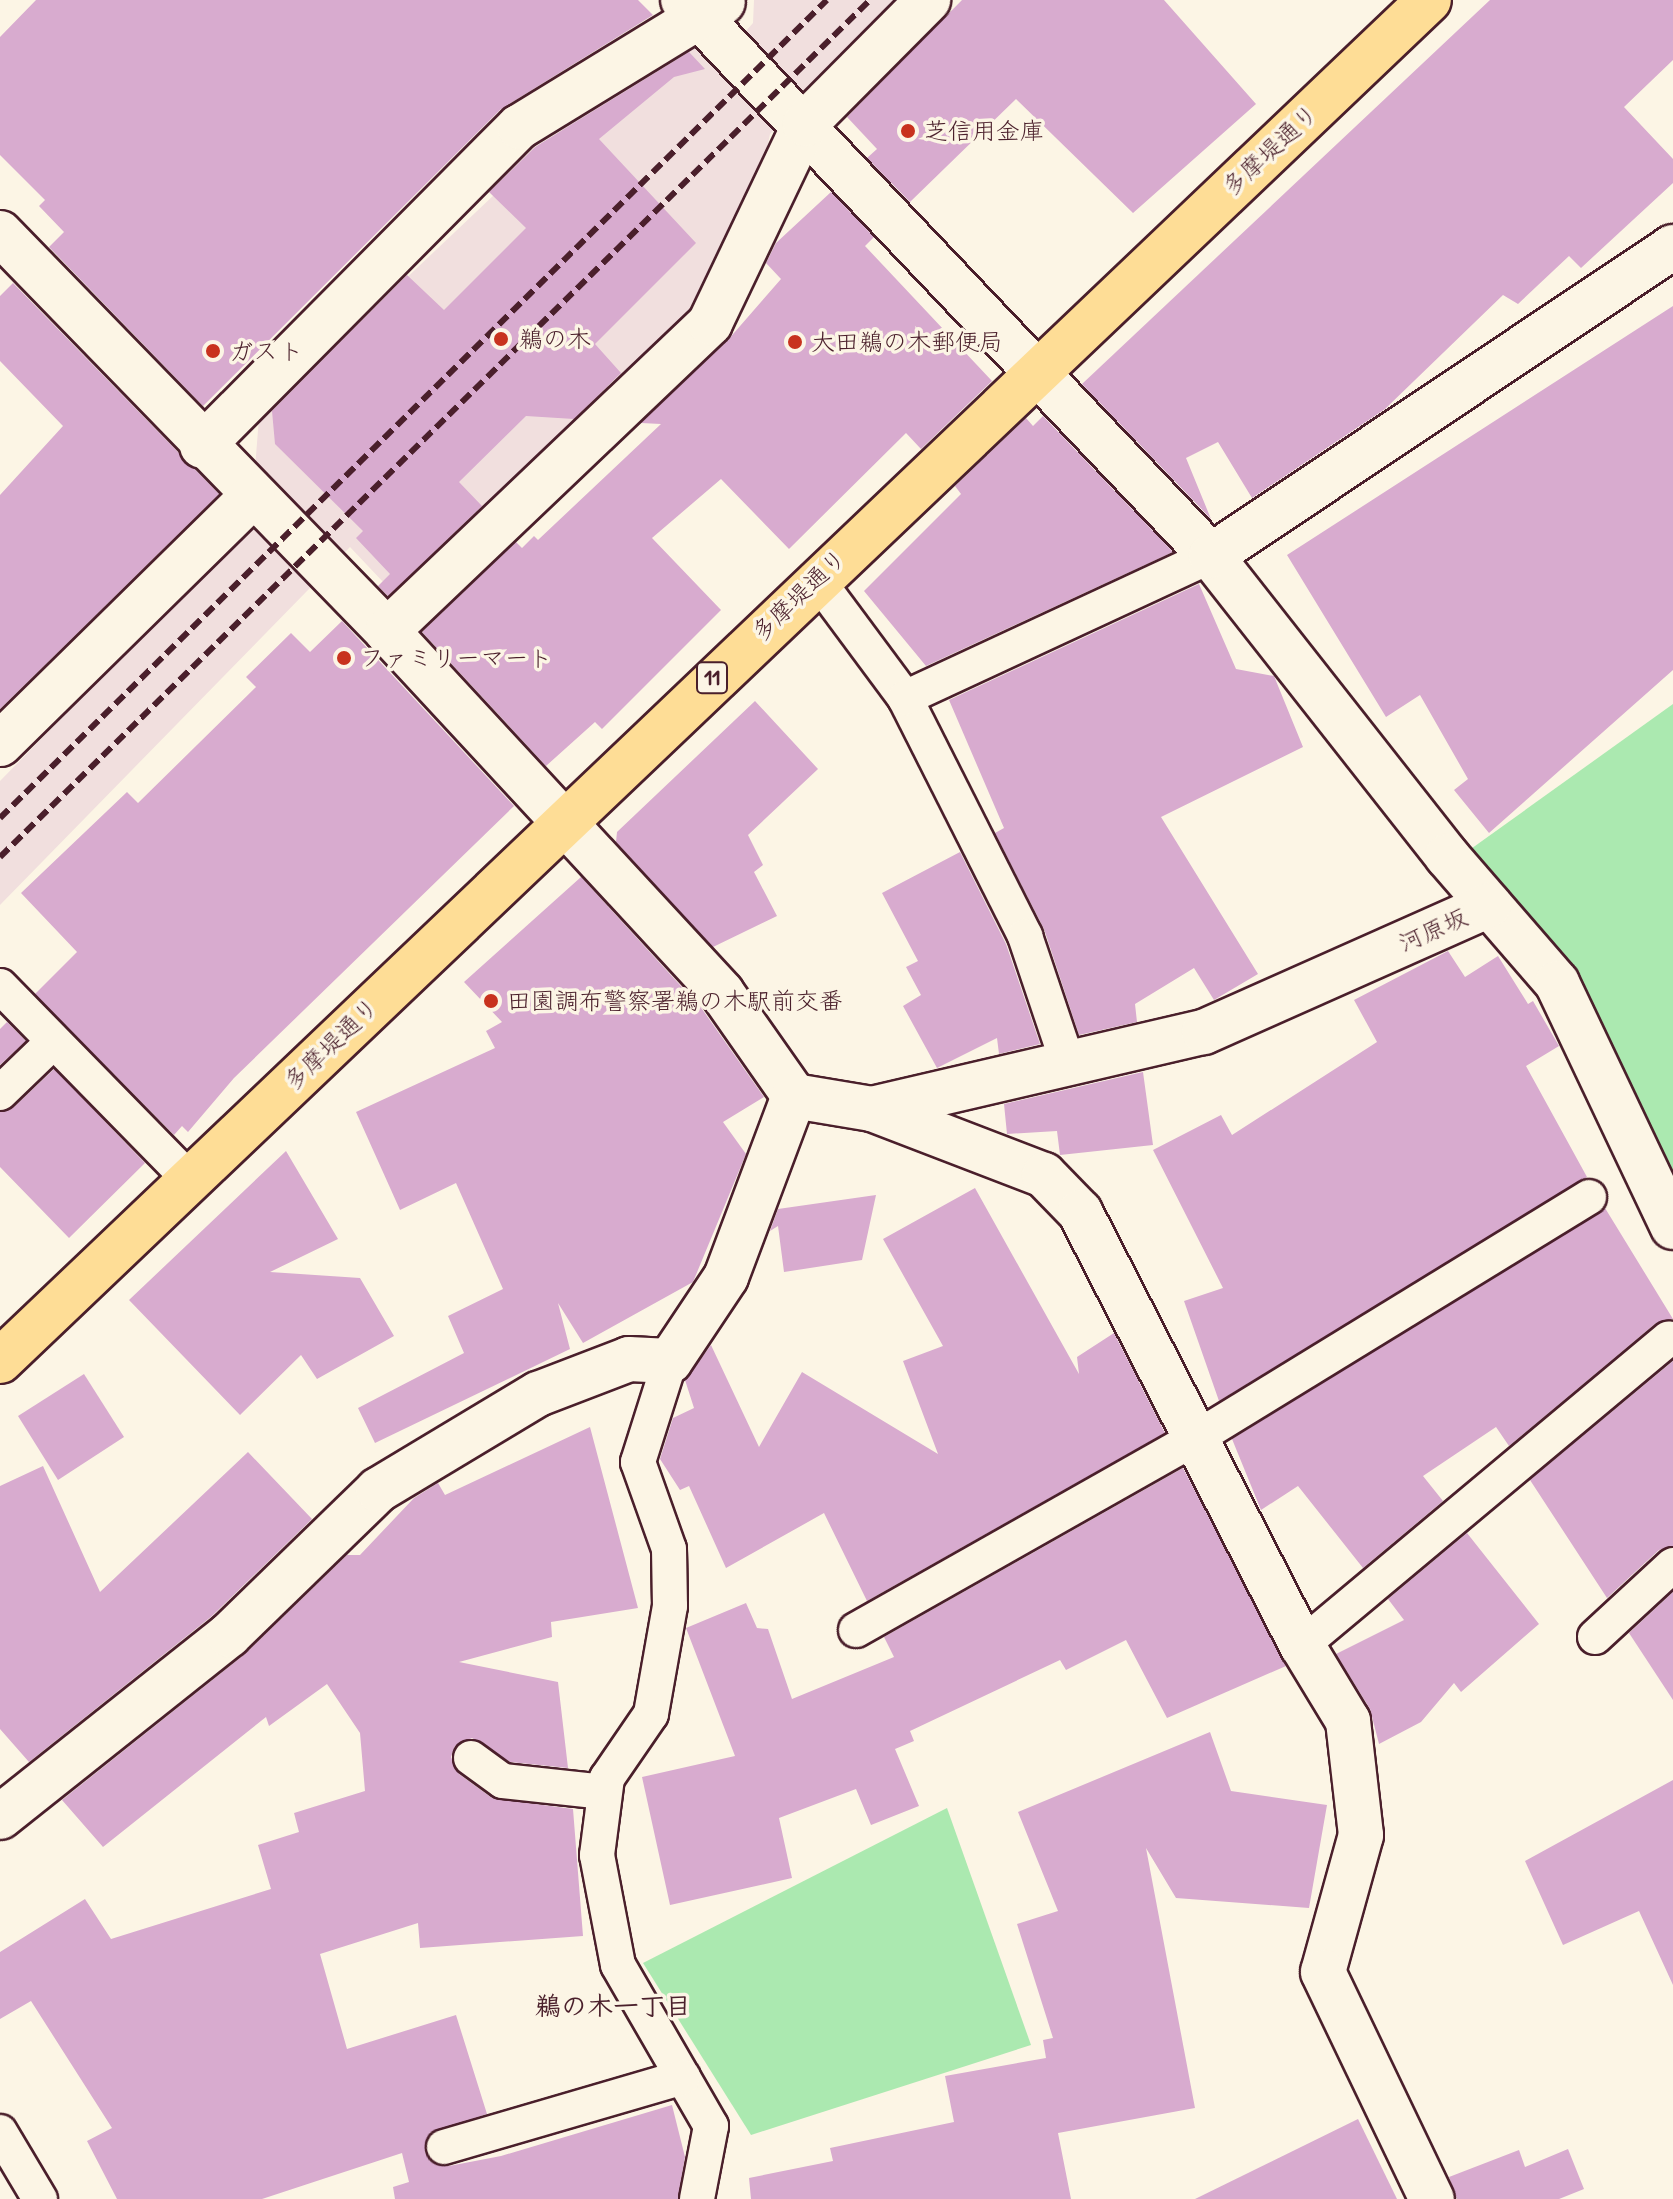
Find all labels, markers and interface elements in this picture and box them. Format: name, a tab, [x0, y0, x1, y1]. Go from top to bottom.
street label: 多摩堤通り	[1216, 99, 1324, 201]
place label: 芝信用金庫	[924, 117, 1044, 145]
marker: 芝信用金庫	[899, 122, 917, 140]
place label: 鵜の木	[519, 325, 591, 353]
marker: 鵜の木	[490, 328, 512, 350]
place label: 大田鵜の木郵便局	[811, 328, 1003, 356]
marker: 大田鵜の木郵便局	[786, 333, 804, 351]
place label: ガスト	[229, 337, 301, 365]
marker: ガスト	[204, 342, 222, 360]
street label: 多摩堤通り	[746, 543, 852, 647]
place label: ファミリーマート	[360, 644, 552, 672]
marker: ファミリーマート	[335, 649, 353, 667]
road number: 11	[696, 660, 728, 696]
street label: 河原坂	[1394, 902, 1472, 958]
place label: 田園調布警察署鵜の木駅前交番	[507, 987, 843, 1015]
street label: 多摩堤通り	[278, 992, 384, 1096]
marker: 田園調布警察署鵜の木駅前交番	[482, 992, 500, 1010]
district label: 鵜の木一丁目	[535, 1990, 691, 2022]

